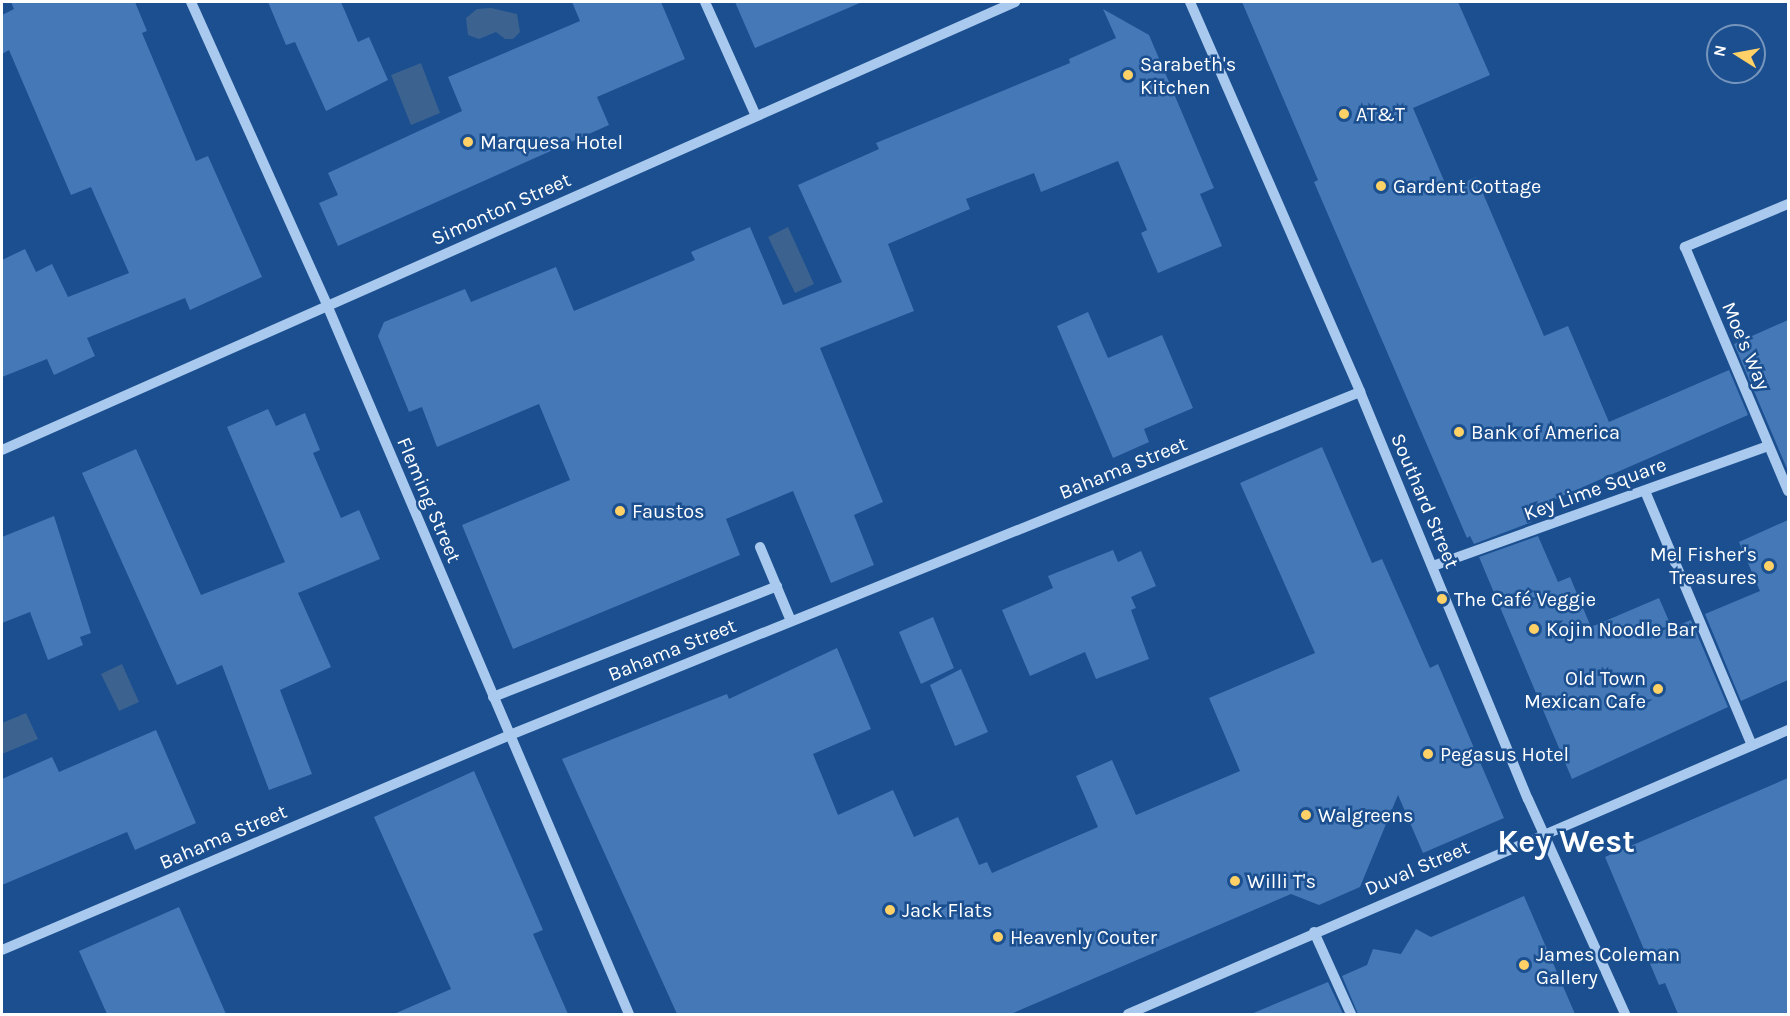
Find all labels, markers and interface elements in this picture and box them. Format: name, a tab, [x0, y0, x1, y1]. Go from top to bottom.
north arrow	[1706, 24, 1766, 84]
text: N	[1709, 43, 1730, 58]
place label: Sarabeth's Kitchen	[1140, 52, 1236, 99]
marker: Sarabeth's Kitchen	[1121, 68, 1135, 82]
place label: AT&T	[1356, 102, 1405, 126]
marker: AT&T	[1337, 107, 1351, 121]
place label: Marquesa Hotel	[480, 130, 623, 154]
marker: Marquesa Hotel	[461, 135, 475, 149]
street label: Simonton Street	[428, 168, 574, 250]
place label: Gardent Cottage	[1393, 174, 1541, 198]
marker: Gardent Cottage	[1374, 179, 1388, 193]
street label: Moe's Way	[1717, 298, 1775, 394]
place label: Bank of America	[1471, 420, 1620, 444]
marker: Bank of America	[1452, 425, 1466, 439]
street label: Southard Street	[1386, 430, 1464, 572]
street label: Bahama Street	[1056, 431, 1190, 505]
street label: Fleming Street	[392, 434, 466, 566]
street label: Key Lime Square	[1520, 452, 1670, 526]
place label: Faustos	[632, 499, 705, 523]
marker: Faustos	[613, 504, 627, 518]
place label: Mel Fisher's Treasures	[1650, 542, 1757, 589]
marker: Mel Fisher's Treasures	[1762, 559, 1776, 573]
place label: The Café Veggie	[1454, 587, 1596, 611]
marker: The Café Veggie	[1435, 592, 1449, 606]
street label: Bahama Street	[605, 613, 739, 687]
place label: Kojin Noodle Bar	[1546, 617, 1697, 641]
marker: Kojin Noodle Bar	[1527, 622, 1541, 636]
place label: Old Town Mexican Cafe	[1524, 666, 1646, 713]
marker: Old Town Mexican Cafe	[1651, 682, 1665, 696]
place label: Pegasus Hotel	[1440, 742, 1569, 766]
marker: Pegasus Hotel	[1421, 747, 1435, 761]
street label: Bahama Street	[156, 799, 290, 875]
place label: Walgreens	[1318, 803, 1413, 827]
marker: Walgreens	[1299, 808, 1313, 822]
district label: Key West	[1497, 823, 1635, 861]
street label: Duval Street	[1361, 835, 1473, 901]
place label: Willi T's	[1247, 869, 1316, 893]
marker: Willi T's	[1228, 874, 1242, 888]
place label: Jack Flats	[902, 898, 993, 922]
marker: Jack Flats	[883, 903, 897, 917]
place label: Heavenly Couter	[1010, 925, 1157, 949]
marker: Heavenly Couter	[991, 930, 1005, 944]
place label: James Coleman Gallery	[1536, 942, 1680, 989]
marker: James Coleman Gallery	[1517, 958, 1531, 972]

